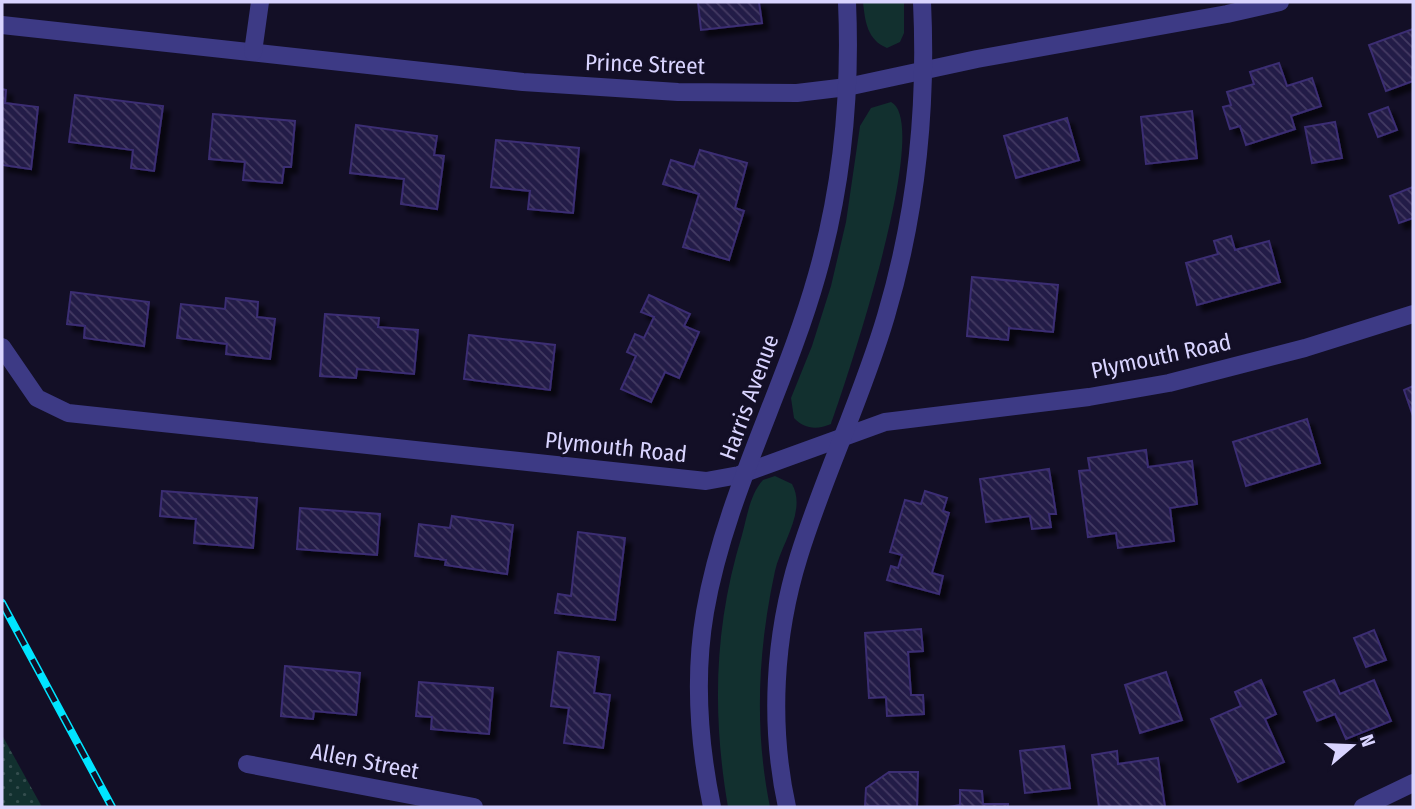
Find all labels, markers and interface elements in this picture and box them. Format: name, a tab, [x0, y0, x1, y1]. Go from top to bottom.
street label: Prince Street	[584, 48, 706, 80]
street label: Plymouth Road	[1088, 327, 1234, 385]
street label: Harris Avenue	[713, 330, 785, 464]
street label: Plymouth Road	[544, 426, 688, 468]
north arrow	[1317, 711, 1387, 781]
text: N	[1355, 731, 1380, 750]
street label: Allen Street	[309, 737, 422, 785]

